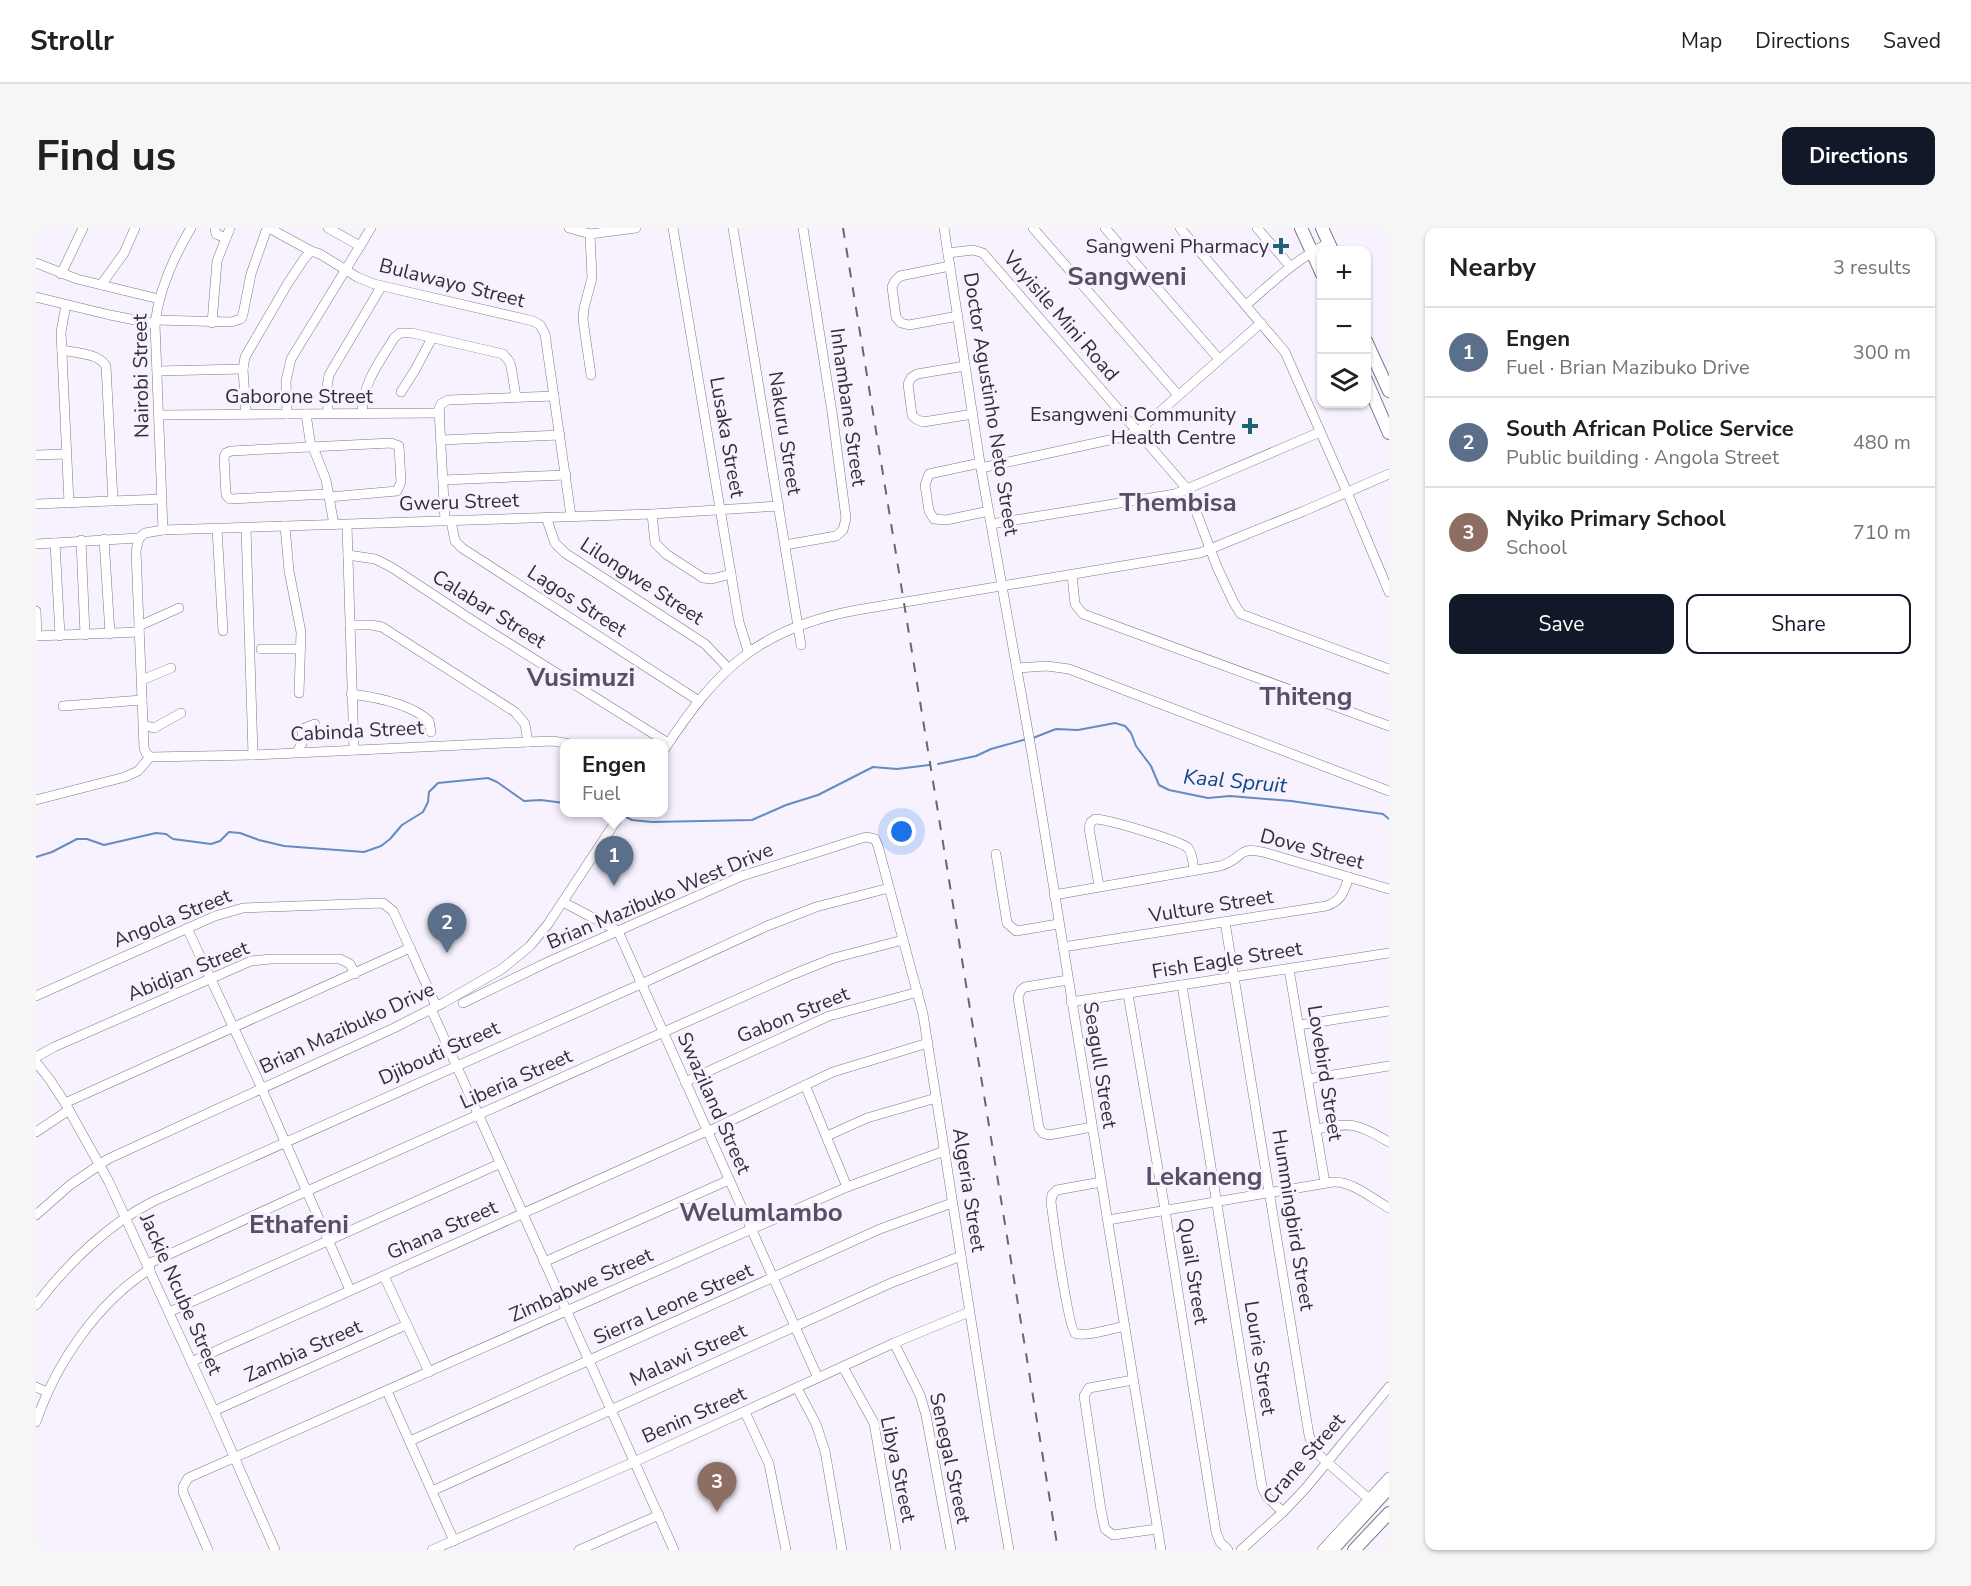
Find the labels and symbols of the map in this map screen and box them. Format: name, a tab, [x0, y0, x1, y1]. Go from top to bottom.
place label: Sangweni Pharmacy	[1085, 233, 1270, 260]
marker: Sangweni Pharmacy	[1274, 239, 1288, 253]
street label: Vuyisile Mini Road	[996, 244, 1125, 387]
street label: Bulawayo Street	[376, 252, 529, 314]
district label: Sangweni	[1067, 259, 1187, 294]
street label: Doctor Agustinho Neto Street	[957, 270, 1025, 539]
street label: Nairobi Street	[126, 313, 156, 438]
street label: Inhambane Street	[824, 326, 873, 489]
street label: Nakuru Street	[762, 369, 808, 498]
street label: Lusaka Street	[703, 374, 751, 501]
street label: Gaborone Street	[225, 383, 374, 410]
place label: Esangweni Community Health Centre	[1030, 401, 1237, 451]
marker: Esangweni Community Health Centre	[1241, 417, 1259, 435]
district label: Thembisa	[1119, 485, 1237, 520]
street label: Gweru Street	[399, 486, 520, 518]
street label: Lilongwe Street	[575, 531, 710, 632]
street label: Lagos Street	[522, 559, 633, 644]
street label: Calabar Street	[427, 563, 552, 655]
district label: Vusimuzi	[526, 660, 635, 695]
district label: Thiteng	[1260, 679, 1352, 714]
street label: Cabinda Street	[290, 714, 425, 748]
water label: Kaal Spruit	[1182, 763, 1289, 800]
your location	[887, 817, 916, 846]
street label: Dove Street	[1257, 822, 1368, 876]
street label: Brian Mazibuko West Drive	[543, 836, 777, 956]
pin: 1	[594, 836, 634, 886]
street label: Angola Street	[109, 882, 236, 954]
street label: Vulture Street	[1146, 883, 1276, 929]
pin: 2	[428, 904, 466, 953]
street label: Abidjan Street	[123, 934, 254, 1008]
street label: Fish Eagle Street	[1150, 935, 1305, 985]
street label: Brian Mazibuko Drive	[255, 976, 439, 1080]
street label: Gabon Street	[733, 980, 854, 1050]
street label: Seagull Street	[1077, 1000, 1124, 1131]
street label: Lovebird Street	[1301, 1003, 1349, 1144]
street label: Djibouti Street	[374, 1014, 505, 1092]
street label: Swaziland Street	[671, 1028, 758, 1179]
street label: Liberia Street	[456, 1042, 577, 1116]
street label: Algeria Street	[946, 1126, 992, 1255]
street label: Hummingbird Street	[1265, 1127, 1321, 1314]
district label: Lekaneng	[1146, 1159, 1262, 1194]
street label: Ghana Street	[383, 1193, 502, 1266]
district label: Welumlambo	[679, 1195, 843, 1230]
district label: Ethafeni	[249, 1207, 349, 1242]
street label: Jackie Ncube Street	[133, 1208, 229, 1380]
street label: Quail Street	[1171, 1216, 1215, 1327]
street label: Zimbabwe Street	[505, 1241, 658, 1329]
street label: Sierra Leone Street	[589, 1256, 758, 1351]
street label: Lourie Street	[1238, 1299, 1283, 1418]
street label: Zambia Street	[240, 1313, 367, 1389]
street label: Malawi Street	[625, 1317, 752, 1393]
street label: Benin Street	[638, 1380, 751, 1450]
street label: Senegal Street	[923, 1390, 977, 1527]
street label: Crane Street	[1257, 1407, 1352, 1510]
street label: Libya Street	[874, 1414, 923, 1525]
pin: 3	[698, 1462, 736, 1512]

